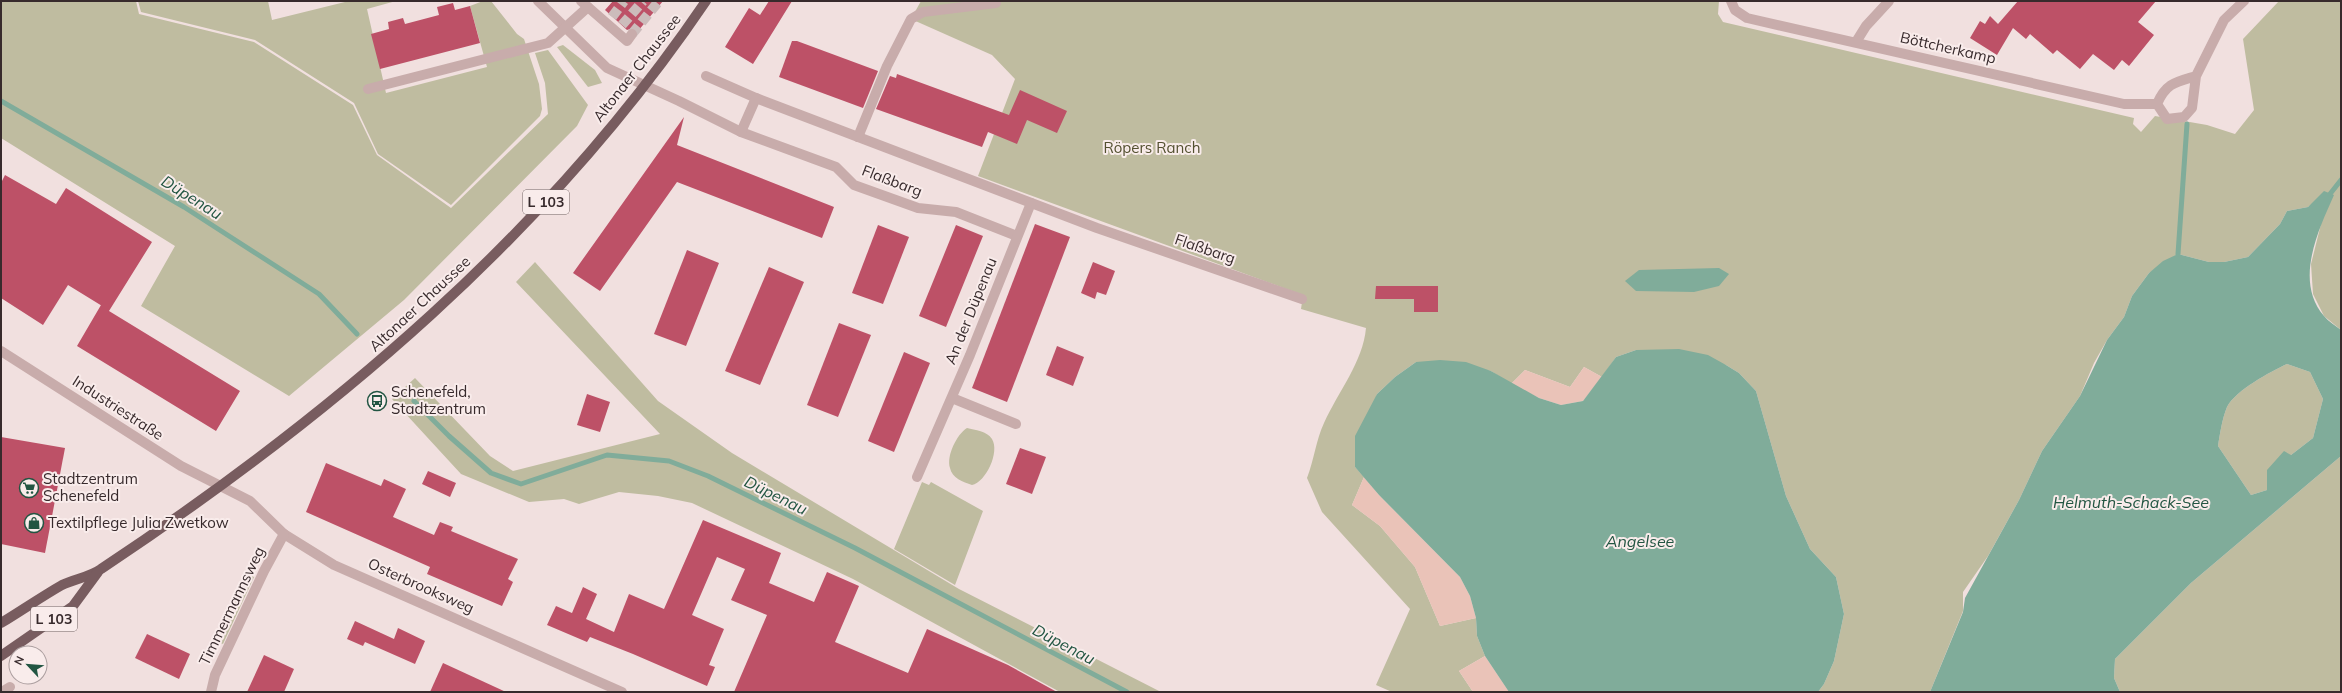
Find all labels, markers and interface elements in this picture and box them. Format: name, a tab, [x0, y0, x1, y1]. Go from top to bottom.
street label: Altonaer Chaussee	[589, 10, 685, 125]
street label: Böttcherkamp	[1898, 27, 1998, 68]
park label: Röpers Ranch	[1103, 138, 1201, 157]
street label: Flaßbarg	[859, 160, 925, 201]
water label: Düpenau	[158, 171, 226, 223]
road number: L 103	[523, 190, 569, 214]
street label: Flaßbarg	[1172, 229, 1238, 268]
street label: Altonaer Chaussee	[365, 252, 474, 355]
street label: An der Düpenau	[940, 255, 1001, 367]
street label: Industriestraße	[69, 371, 167, 444]
place label: Schenefeld, Stadtzentrum	[391, 382, 486, 418]
bus stop icon: Schenefeld, Stadtzentrum	[366, 390, 388, 412]
place label: Stadtzentrum Schenefeld	[43, 469, 138, 505]
water label: Düpenau	[741, 471, 811, 519]
supermarket icon: Stadtzentrum Schenefeld	[18, 477, 40, 499]
water label: Helmuth-Schack-See	[2053, 492, 2209, 512]
shop icon: Textilpflege Julia Zwetkow	[23, 512, 45, 534]
place label: Textilpflege Julia Zwetkow	[48, 513, 229, 532]
water label: Angelsee	[1605, 531, 1675, 551]
street label: Timmermannsweg	[195, 543, 269, 668]
street label: Osterbrooksweg	[365, 554, 477, 617]
road number: L 103	[31, 607, 77, 631]
water label: Düpenau	[1029, 619, 1099, 669]
north arrow	[8, 645, 48, 685]
text: N	[11, 654, 27, 667]

